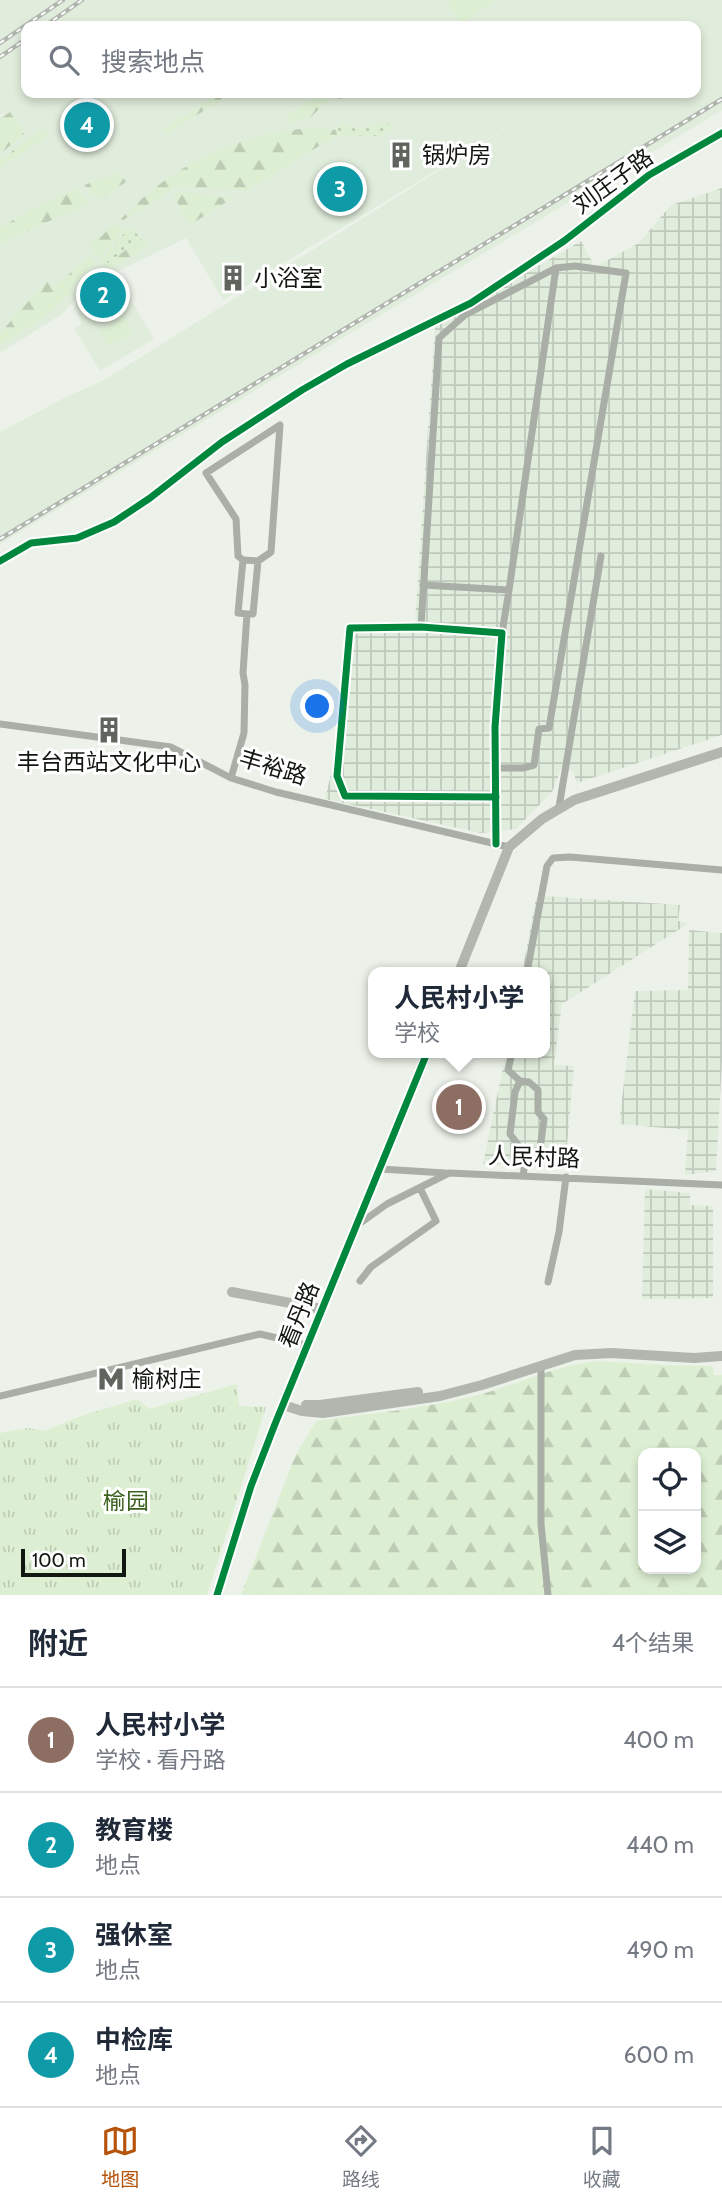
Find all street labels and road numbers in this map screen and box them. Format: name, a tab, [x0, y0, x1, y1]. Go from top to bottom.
street label: 刘庄子路	[568, 143, 658, 219]
street label: 丰裕路	[236, 744, 310, 790]
street label: 人民村路	[488, 1141, 580, 1173]
street label: 看丹路	[273, 1278, 325, 1352]

